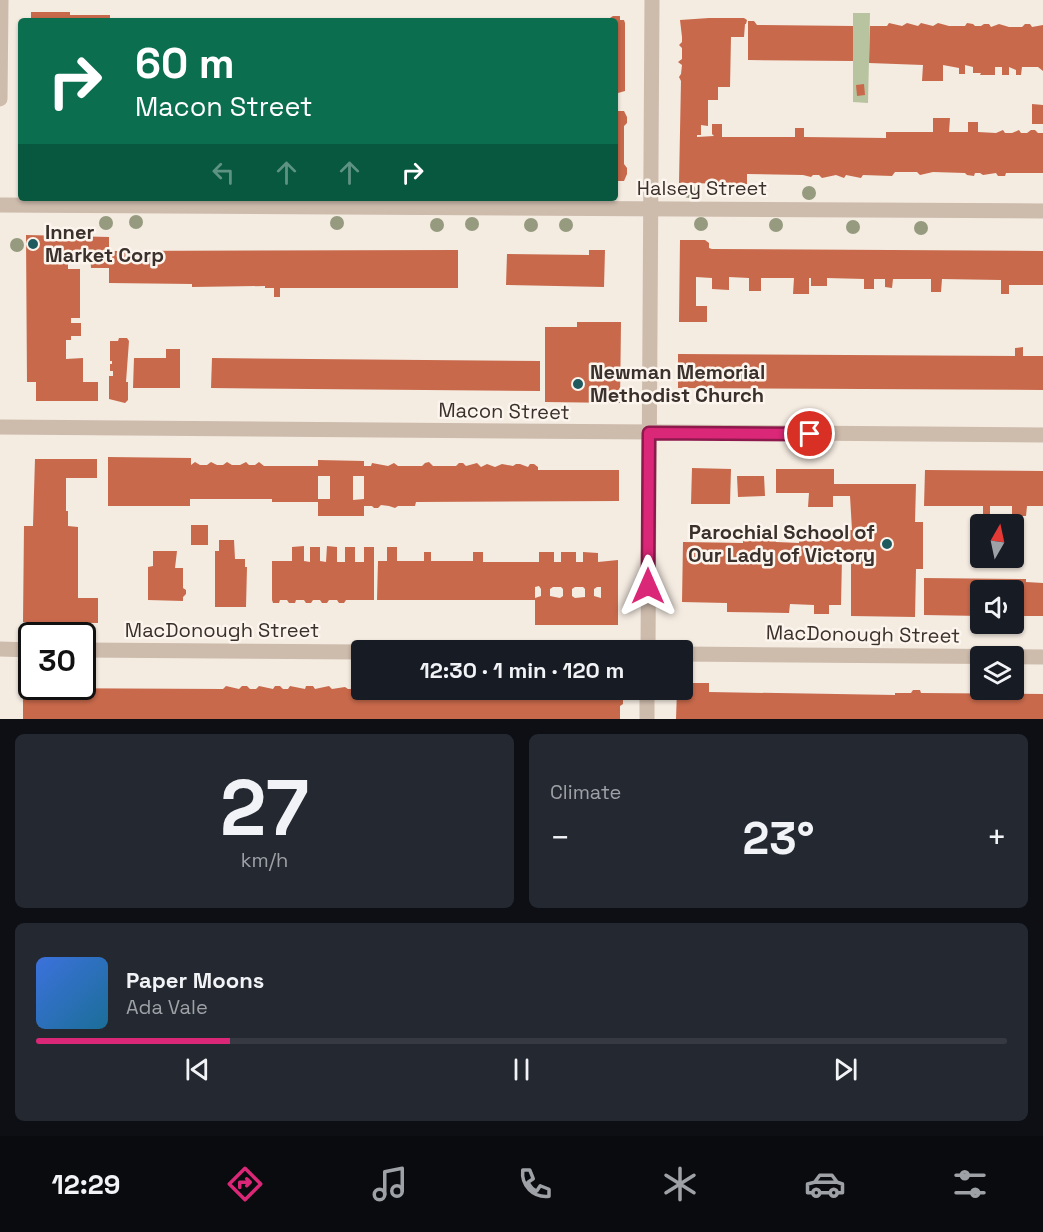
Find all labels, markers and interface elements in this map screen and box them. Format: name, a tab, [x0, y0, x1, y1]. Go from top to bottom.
text: 60 m	[135, 37, 235, 90]
icon: right	[36, 42, 114, 120]
text: Macon Street	[135, 89, 312, 124]
icon: left	[207, 156, 240, 189]
icon: ahead	[270, 156, 303, 189]
icon: ahead	[333, 156, 366, 189]
icon: right	[396, 156, 429, 189]
street label: Halsey Street	[637, 175, 767, 201]
place label: Inner Market Corp	[45, 219, 164, 268]
marker: Inner Market Corp	[26, 237, 40, 251]
place label: Newman Memorial Methodist Church	[590, 359, 765, 408]
marker: Newman Memorial Methodist Church	[571, 377, 585, 391]
street label: Macon Street	[438, 397, 570, 425]
pin	[784, 408, 835, 459]
icon: arrive	[793, 417, 826, 450]
north arrow	[970, 514, 1024, 568]
map controls	[970, 514, 1024, 700]
place label: Parochial School of Our Lady of Victory	[688, 519, 875, 568]
marker: Parochial School of Our Lady of Victory	[880, 537, 894, 551]
position arrow	[616, 554, 680, 618]
button: sound	[970, 580, 1024, 634]
street label: MacDonough Street	[125, 617, 319, 643]
street label: MacDonough Street	[766, 619, 960, 649]
speed limit sign: 30	[18, 622, 96, 700]
button: layers	[970, 646, 1024, 700]
text: 12:30 · 1 min · 120 m	[420, 656, 624, 684]
text: 27	[220, 758, 309, 858]
text: Climate	[550, 779, 621, 805]
text: 23°	[743, 810, 814, 867]
text: −	[550, 817, 570, 859]
text: +	[987, 817, 1007, 859]
text: km/h	[241, 847, 288, 873]
text: Paper Moons	[126, 966, 264, 994]
text: Ada Vale	[126, 994, 208, 1020]
icon: previous	[181, 1053, 214, 1086]
icon: pause	[505, 1053, 538, 1086]
icon: next	[829, 1053, 862, 1086]
icon: directions	[224, 1163, 266, 1205]
icon: music	[369, 1163, 411, 1205]
icon: phone	[514, 1163, 556, 1205]
icon: climate	[659, 1163, 701, 1205]
icon: car	[804, 1163, 846, 1205]
icon: filters	[949, 1163, 991, 1205]
text: 12:29	[52, 1167, 120, 1202]

